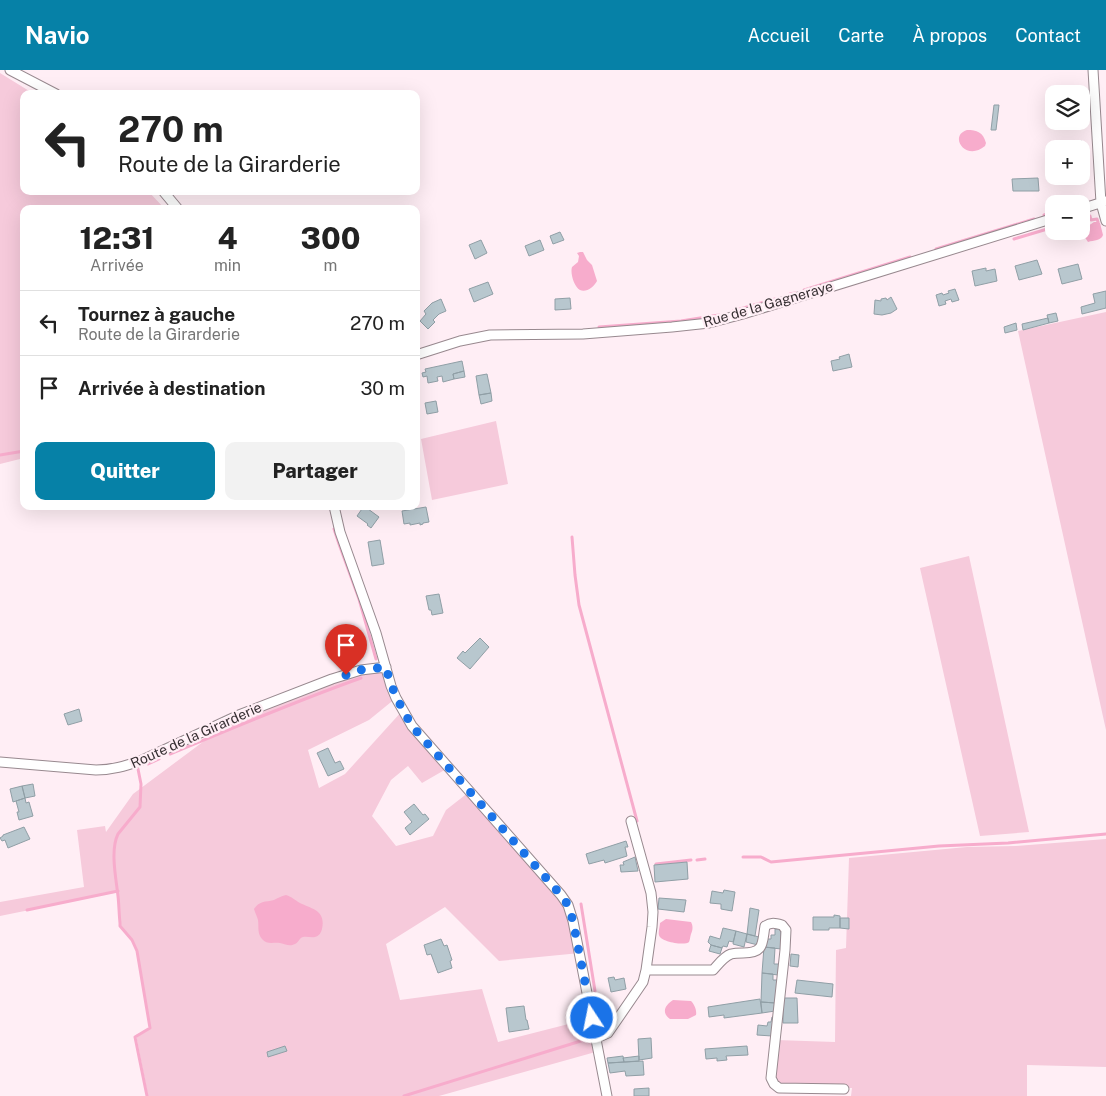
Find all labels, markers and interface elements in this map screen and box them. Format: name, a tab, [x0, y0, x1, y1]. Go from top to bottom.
text: Navio	[25, 21, 90, 49]
text: Accueil	[748, 25, 810, 46]
text: Carte	[838, 25, 884, 46]
text: À propos	[912, 25, 987, 46]
text: Contact	[1015, 25, 1081, 46]
map controls	[1045, 85, 1090, 240]
button: layers	[1045, 85, 1090, 130]
text: 270 m	[118, 109, 224, 150]
icon: left	[35, 110, 100, 175]
button: +	[1045, 140, 1090, 185]
text: Route de la Girarderie	[118, 151, 341, 177]
button: −	[1045, 195, 1090, 240]
text: 12:31	[79, 220, 154, 256]
text: 4	[217, 220, 238, 256]
text: 300	[301, 220, 360, 256]
text: Arrivée	[90, 256, 144, 275]
text: min	[214, 256, 241, 275]
text: m	[324, 256, 337, 275]
street label: Rue de la Gagneraye	[701, 278, 835, 330]
text: Tournez à gauche	[78, 303, 235, 325]
icon: left	[35, 309, 63, 337]
text: 270 m	[350, 312, 405, 334]
text: Route de la Girarderie	[78, 325, 240, 344]
icon: arrive	[35, 374, 63, 402]
text: Arrivée à destination	[78, 377, 266, 399]
text: 30 m	[360, 377, 405, 399]
button: Quitter	[35, 442, 215, 500]
button: Partager	[225, 442, 405, 500]
pin	[325, 624, 367, 675]
icon: arrive	[332, 631, 360, 659]
street label: Route de la Girarderie	[128, 699, 264, 771]
position arrow	[565, 991, 617, 1043]

